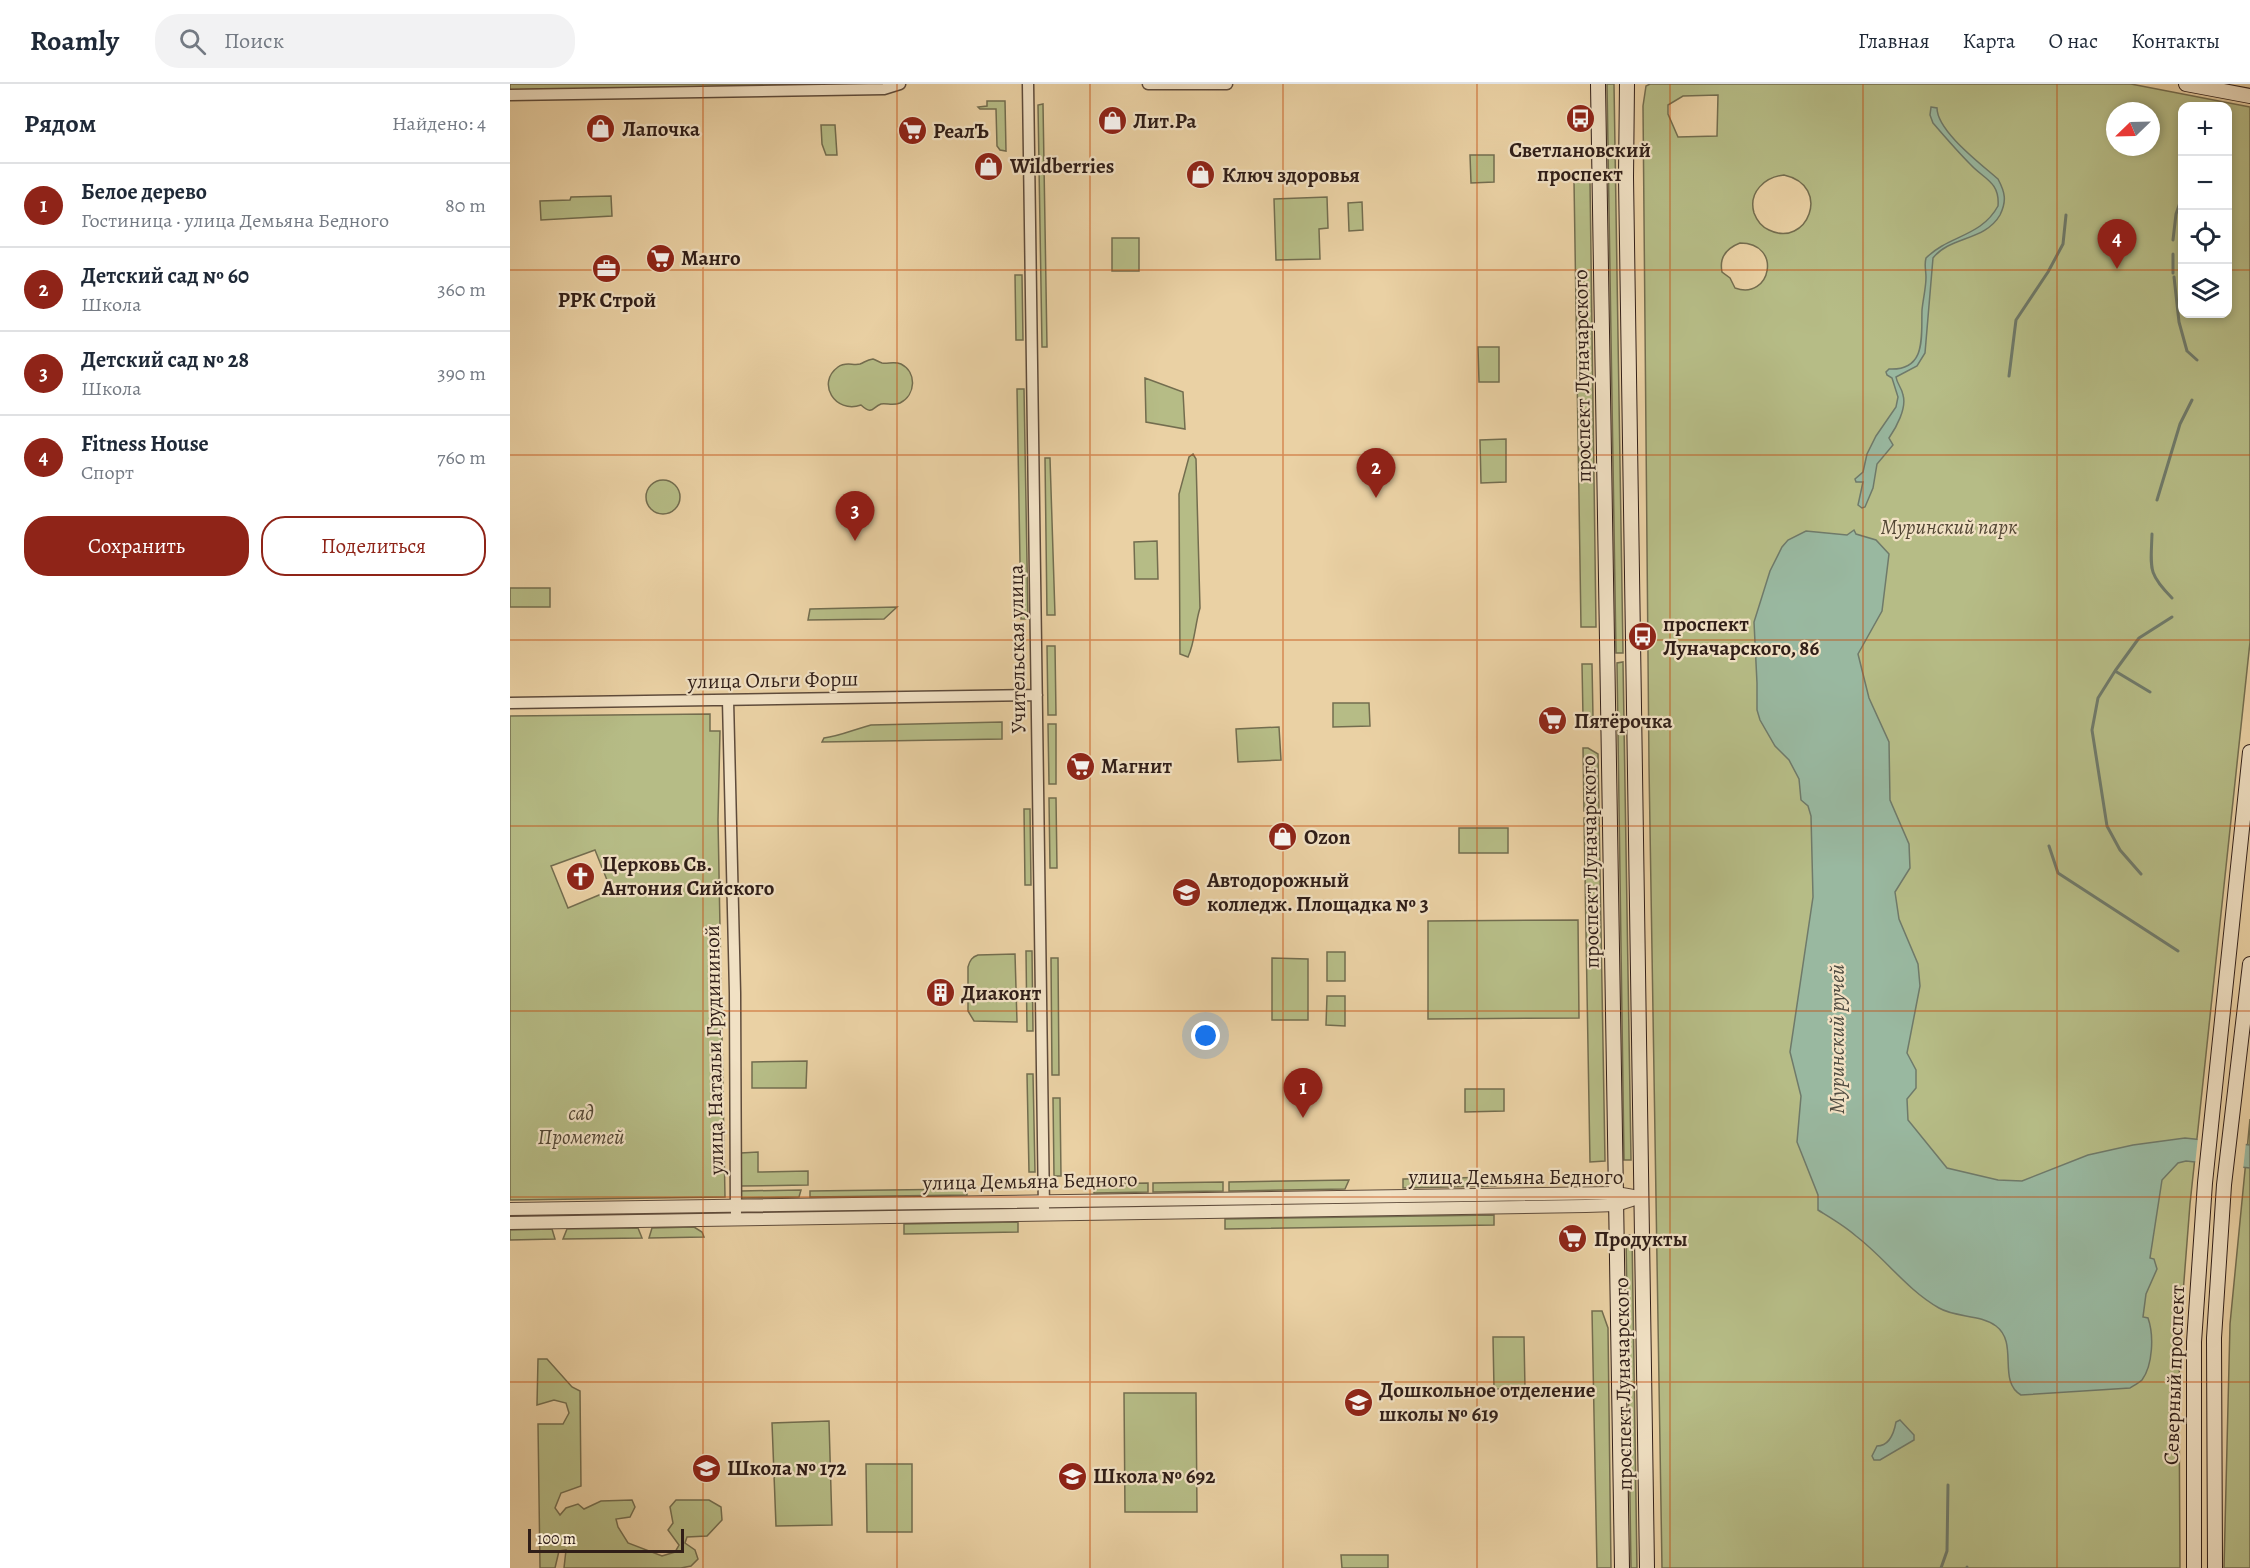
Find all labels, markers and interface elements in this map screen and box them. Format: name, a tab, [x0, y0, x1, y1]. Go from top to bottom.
search box	[155, 14, 575, 68]
text: Roamly	[30, 22, 119, 60]
icon: search	[176, 25, 209, 58]
text: Поиск	[224, 26, 284, 56]
text: Главная	[1858, 27, 1930, 55]
text: Карта	[1963, 27, 2015, 55]
text: О нас	[2048, 27, 2098, 55]
text: Контакты	[2131, 27, 2220, 55]
north arrow	[2106, 102, 2160, 156]
map controls	[2178, 102, 2232, 318]
button: +	[2178, 102, 2232, 156]
bus stop icon: Светлановский проспект	[1564, 103, 1596, 135]
shop icon: Лит.Ра	[1096, 105, 1128, 137]
text: Рядом	[24, 106, 96, 141]
place label: Лит.Ра	[1133, 107, 1196, 135]
text: Найдено: 4	[392, 110, 486, 137]
shop icon: Лапочка	[585, 113, 617, 145]
place label: Лапочка	[622, 115, 700, 143]
supermarket icon: РеалЪ	[896, 115, 928, 147]
place label: РеалЪ	[933, 117, 989, 145]
place label: Светлановский проспект	[1509, 136, 1651, 188]
shop icon: Wildberries	[973, 150, 1005, 182]
place label: Wildberries	[1009, 152, 1114, 180]
button: −	[2178, 156, 2232, 210]
shop icon: Ключ здоровья	[1185, 159, 1217, 191]
place label: Ключ здоровья	[1222, 161, 1360, 189]
text: Белое дерево	[81, 177, 207, 207]
text: 1	[40, 192, 47, 219]
text: 80 m	[445, 192, 486, 219]
text: Гостиница · улица Демьяна Бедного	[81, 207, 389, 234]
button: locate	[2178, 210, 2232, 264]
pin: 4	[2098, 220, 2136, 269]
supermarket icon: Манго	[644, 242, 676, 274]
place label: Манго	[681, 244, 741, 272]
office icon: РРК Строй	[591, 253, 623, 285]
text: Детский сад № 60	[81, 261, 249, 291]
button: layers	[2178, 264, 2232, 318]
street label: проспект Луначарского	[1566, 269, 1598, 483]
text: 2	[39, 276, 48, 303]
text: 360 m	[437, 276, 486, 303]
place label: РРК Строй	[558, 286, 656, 314]
text: Школа	[81, 291, 141, 318]
text: Детский сад № 28	[81, 345, 249, 375]
text: 3	[39, 360, 48, 387]
text: 390 m	[437, 360, 486, 387]
text: Школа	[81, 375, 141, 402]
text: Fitness House	[81, 429, 209, 459]
text: 4	[39, 444, 48, 471]
text: 760 m	[437, 444, 486, 471]
pin: 2	[1356, 448, 1396, 498]
text: Спорт	[81, 459, 134, 486]
pin: 3	[836, 492, 874, 541]
park label: Муринский парк	[1881, 513, 2017, 541]
button: Сохранить	[24, 516, 249, 576]
button: Поделиться	[261, 516, 486, 576]
street label: Учительская улица	[1002, 564, 1032, 734]
place label: проспект Луначарского, 86	[1663, 610, 1819, 662]
bus stop icon: проспект Луначарского, 86	[1626, 620, 1658, 652]
street label: улица Ольги Форш	[686, 665, 859, 696]
supermarket icon: Пятёрочка	[1537, 705, 1569, 737]
place label: Пятёрочка	[1574, 707, 1673, 735]
supermarket icon: Магнит	[1064, 750, 1096, 782]
place label: Магнит	[1101, 752, 1172, 780]
street label: проспект Луначарского	[1574, 755, 1606, 969]
shop icon: Ozon	[1267, 821, 1299, 853]
place label: Ozon	[1304, 823, 1351, 851]
place label: Церковь Св. Антония Сийского	[601, 850, 775, 902]
church icon: Церковь Св. Антония Сийского	[565, 860, 597, 892]
place label: Автодорожный колледж. Площадка № 3	[1206, 866, 1429, 918]
school or university icon: Автодорожный колледж. Площадка № 3	[1170, 876, 1202, 908]
street label: улица Натальи Грудининой	[698, 925, 730, 1176]
water label: Муринский ручей	[1822, 964, 1852, 1114]
building icon: Диаконт	[924, 977, 956, 1009]
place label: Диаконт	[961, 979, 1042, 1007]
your location	[1191, 1021, 1220, 1050]
pin: 1	[1284, 1068, 1322, 1118]
park label: сад Прометей	[538, 1099, 624, 1151]
street label: улица Демьяна Бедного	[1408, 1163, 1623, 1191]
street label: улица Демьяна Бедного	[921, 1165, 1138, 1197]
supermarket icon: Продукты	[1557, 1223, 1589, 1255]
place label: Продукты	[1594, 1225, 1688, 1253]
street label: проспект Луначарского	[1607, 1277, 1639, 1491]
street label: Северный проспект	[2157, 1285, 2191, 1465]
place label: Дошкольное отделение школы № 619	[1379, 1376, 1596, 1428]
school or university icon: Дошкольное отделение школы № 619	[1342, 1386, 1374, 1418]
school or university icon: Школа № 172	[690, 1452, 722, 1484]
place label: Школа № 172	[727, 1454, 846, 1482]
school or university icon: Школа № 692	[1056, 1460, 1088, 1492]
place label: Школа № 692	[1093, 1462, 1215, 1490]
scale bar	[528, 1526, 684, 1554]
text: 100 m	[537, 1528, 576, 1550]

